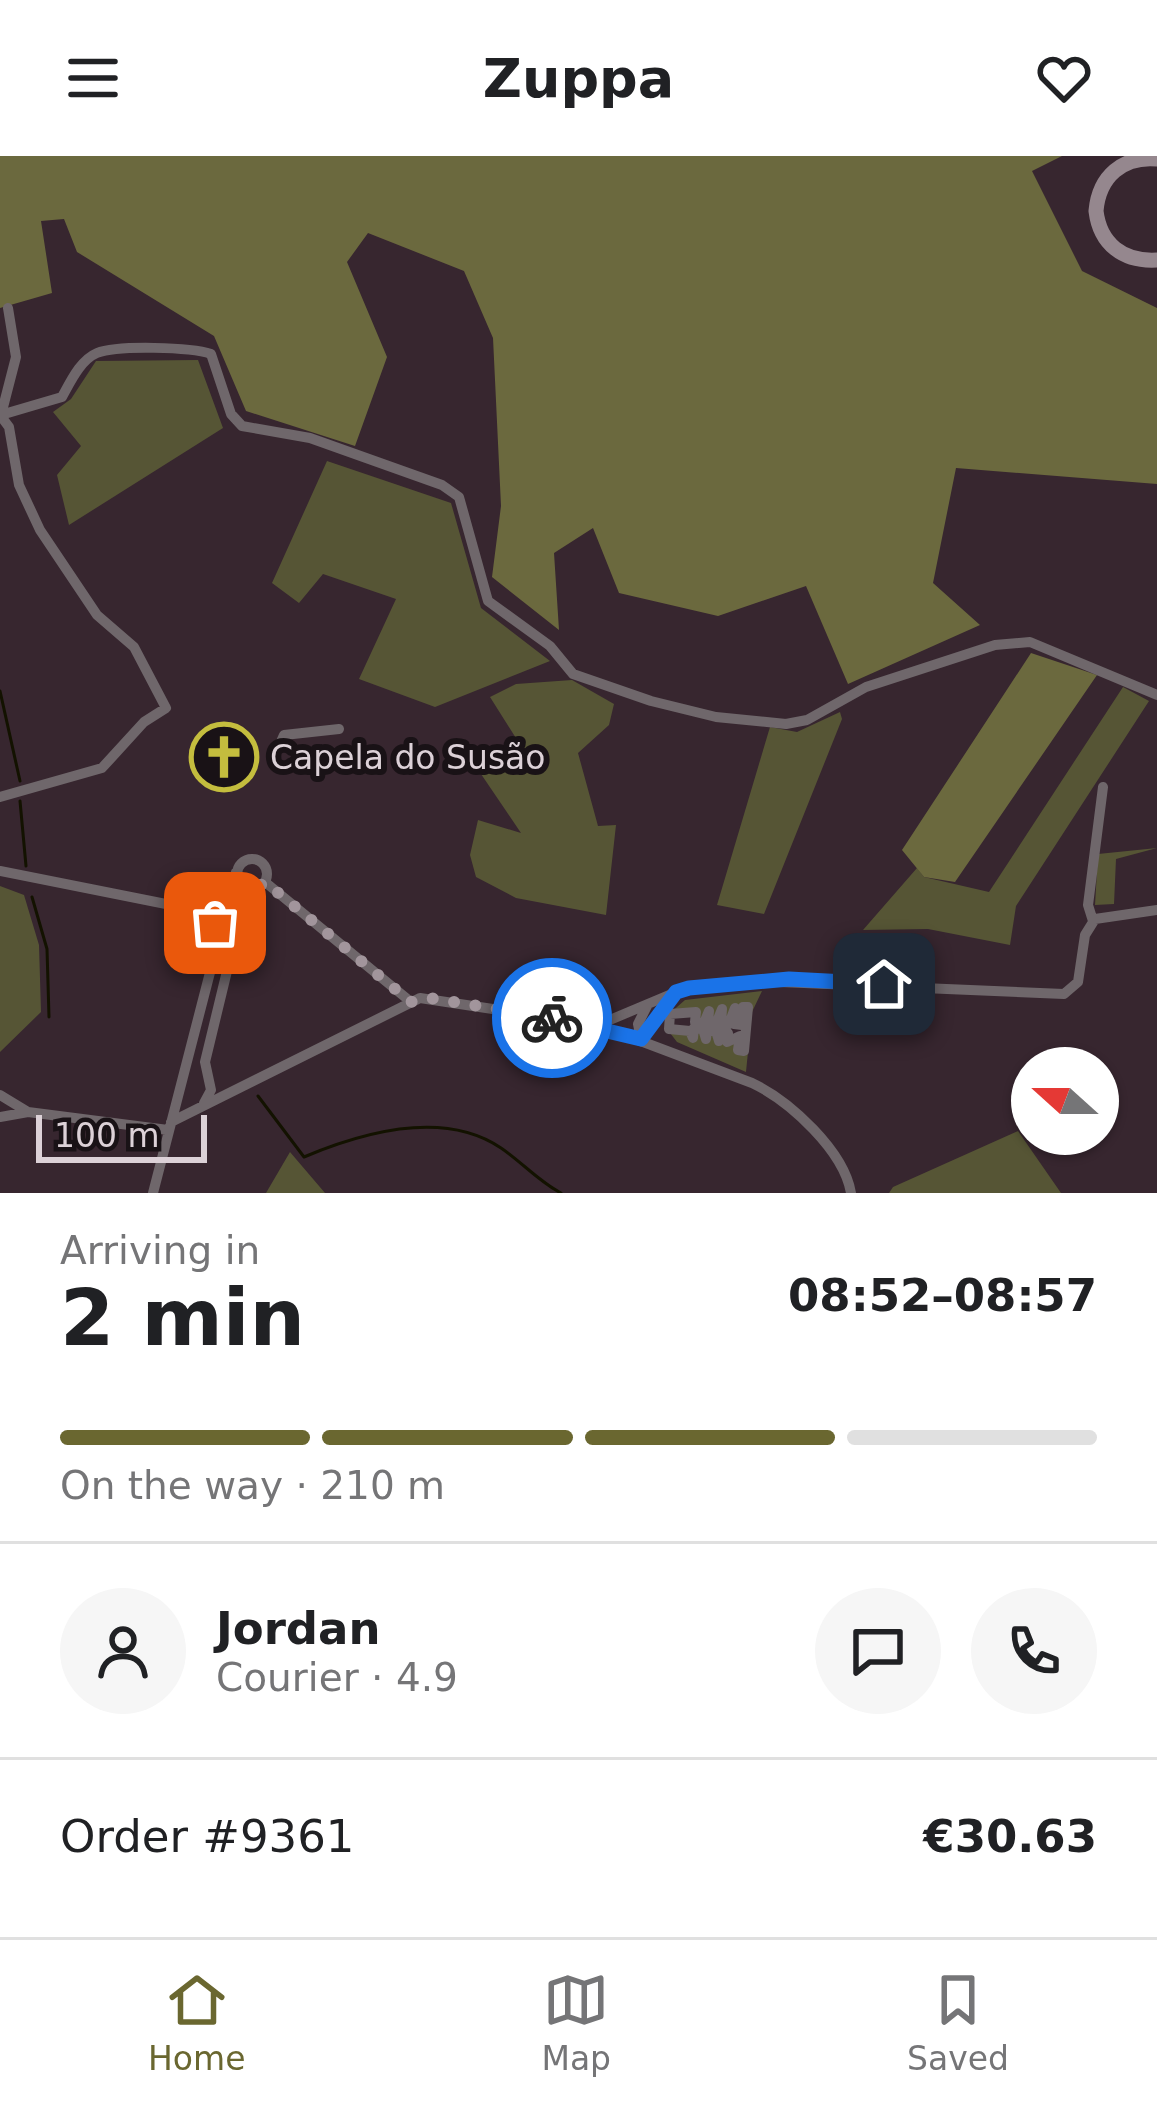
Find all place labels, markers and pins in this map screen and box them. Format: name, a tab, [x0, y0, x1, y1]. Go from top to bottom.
church icon: Capela do Susão	[189, 722, 259, 792]
place label: Capela do Susão	[270, 738, 546, 777]
pin	[164, 872, 266, 974]
pin	[833, 933, 935, 1035]

